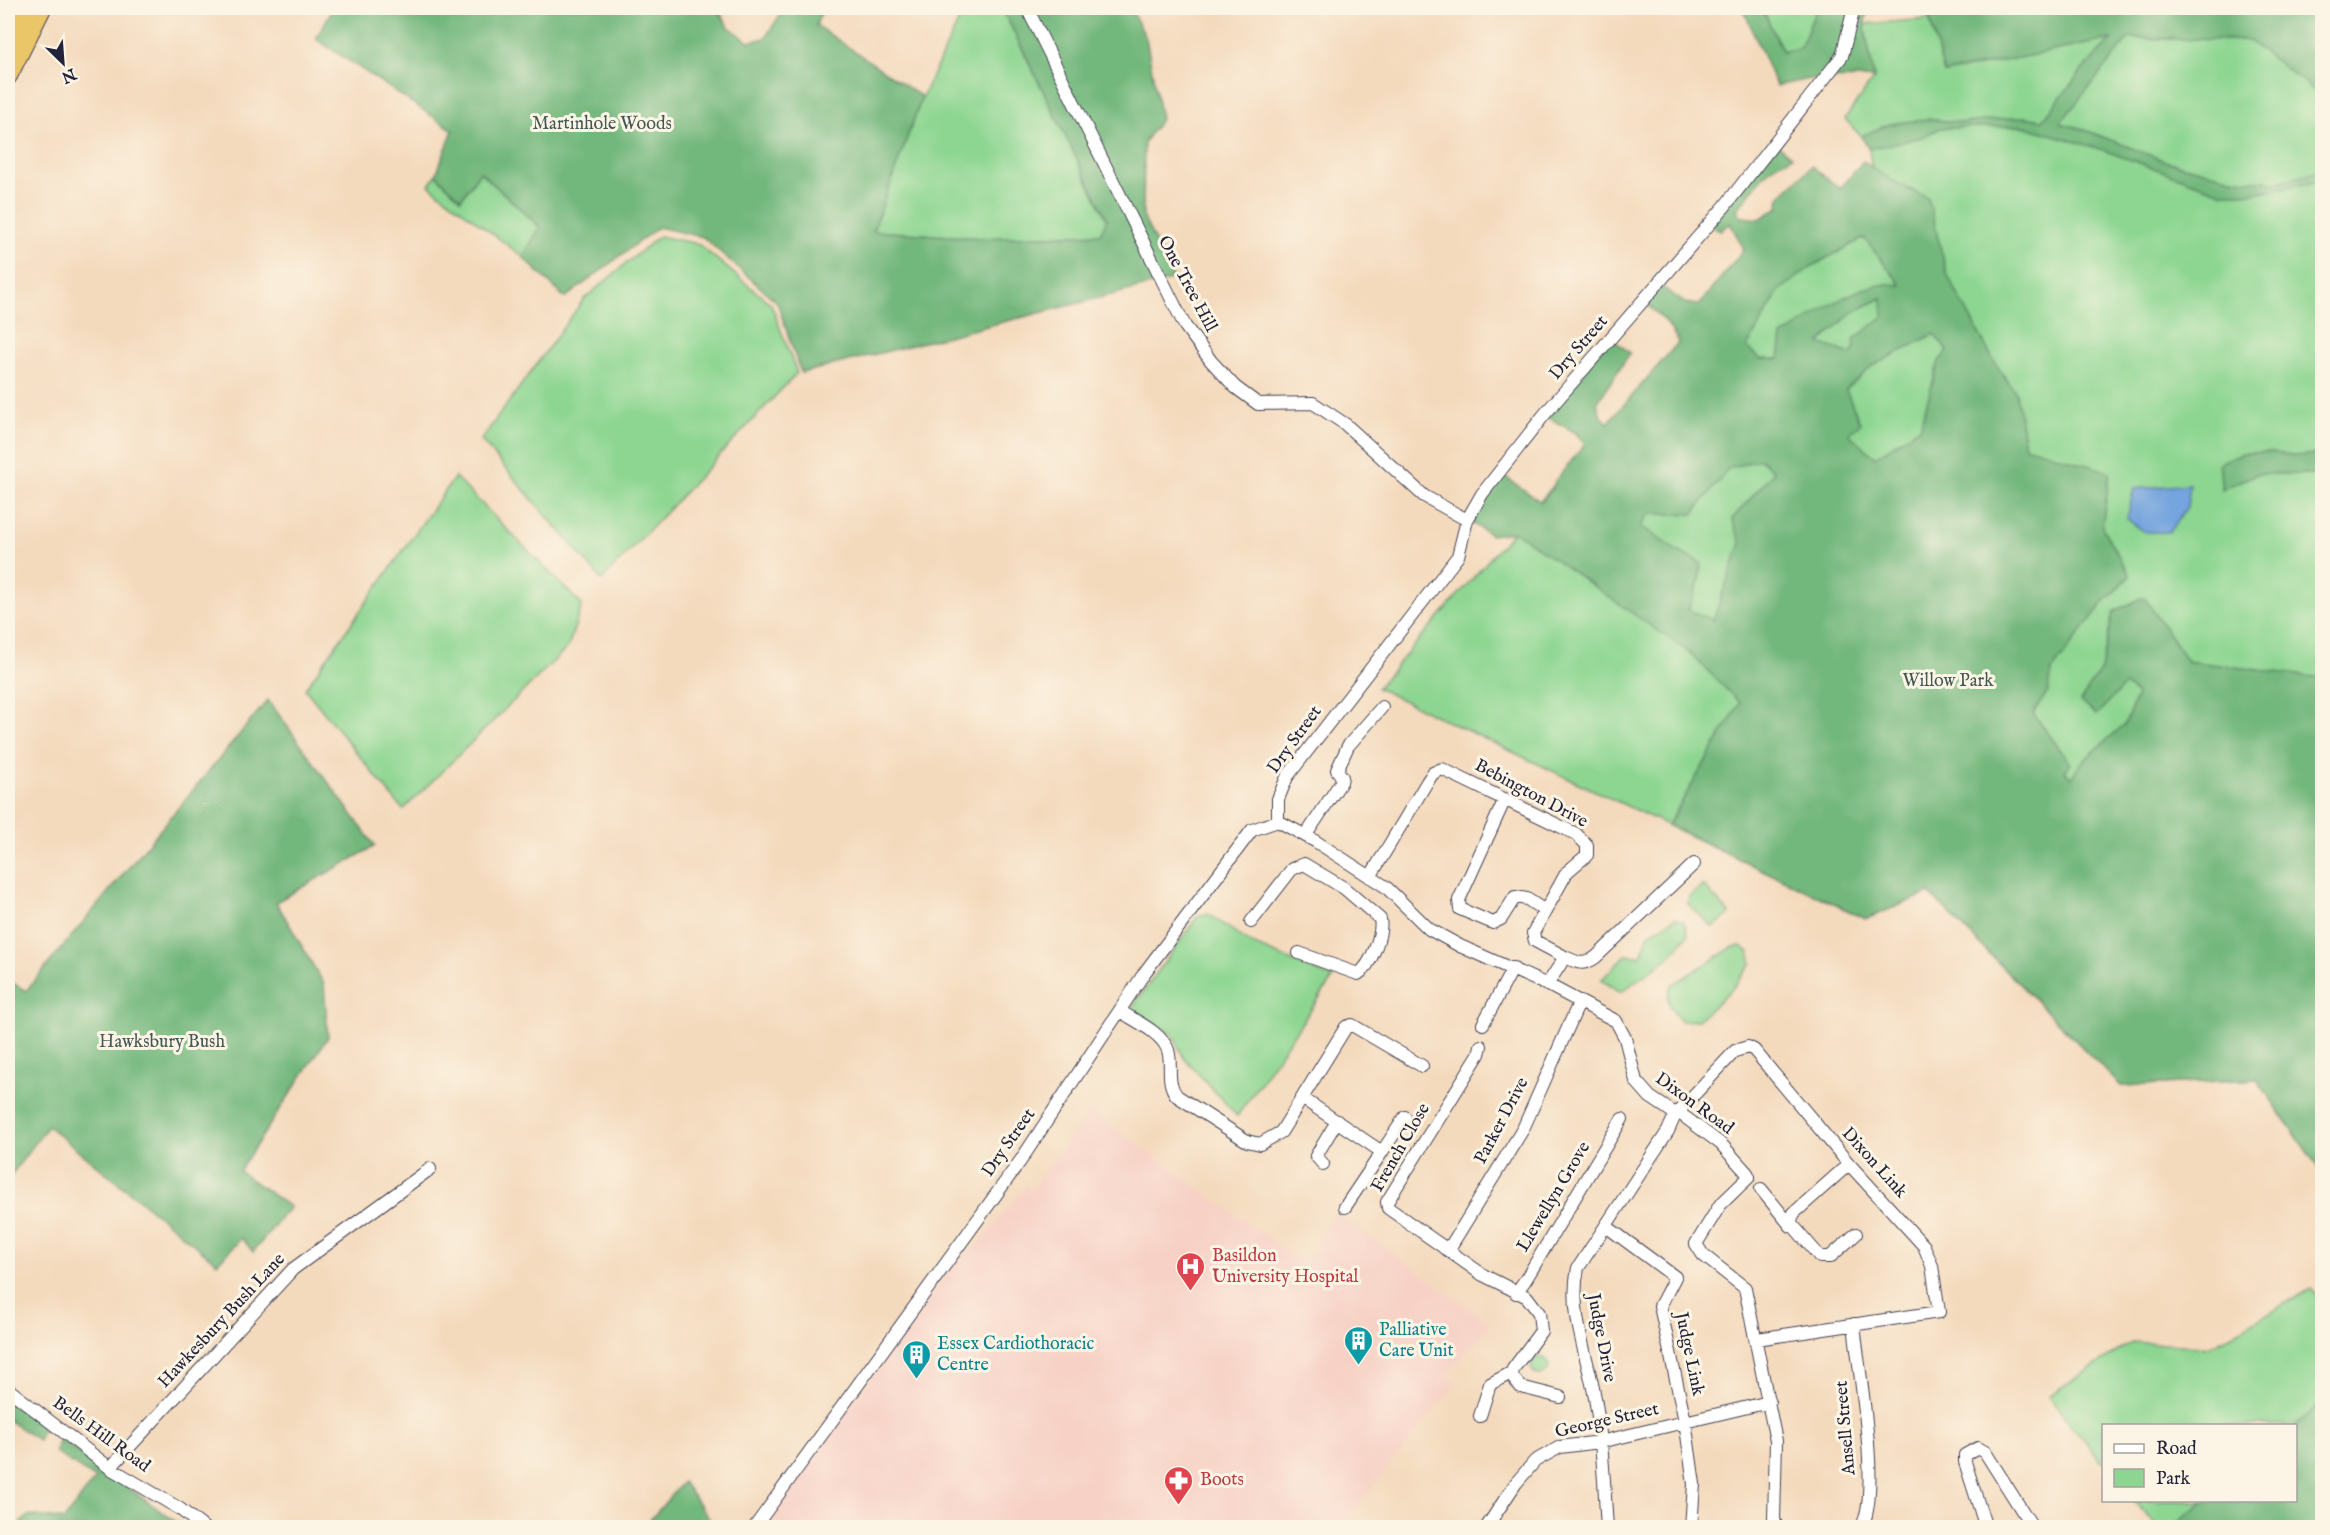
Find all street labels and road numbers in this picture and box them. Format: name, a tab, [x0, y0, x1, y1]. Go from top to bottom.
street label: One Tree Hill	[1152, 232, 1222, 336]
street label: Dry Street	[1545, 311, 1613, 385]
street label: Dry Street	[1263, 701, 1327, 779]
street label: Bebington Drive	[1470, 754, 1592, 834]
street label: Dixon Road	[1650, 1068, 1738, 1140]
street label: Parker Drive	[1470, 1074, 1534, 1168]
street label: French Close	[1366, 1099, 1436, 1197]
street label: Dry Street	[977, 1104, 1041, 1182]
street label: Dixon Link	[1836, 1123, 1912, 1204]
street label: Llewellyn Grove	[1512, 1138, 1596, 1256]
street label: Hawkesbury Bush Lane	[153, 1249, 291, 1393]
street label: Judge Drive	[1581, 1290, 1621, 1384]
street label: Judge Link	[1669, 1308, 1709, 1398]
street label: Ansell Street	[1830, 1380, 1862, 1477]
street label: Bells Hill Road	[48, 1392, 155, 1478]
street label: George Street	[1553, 1398, 1661, 1444]

